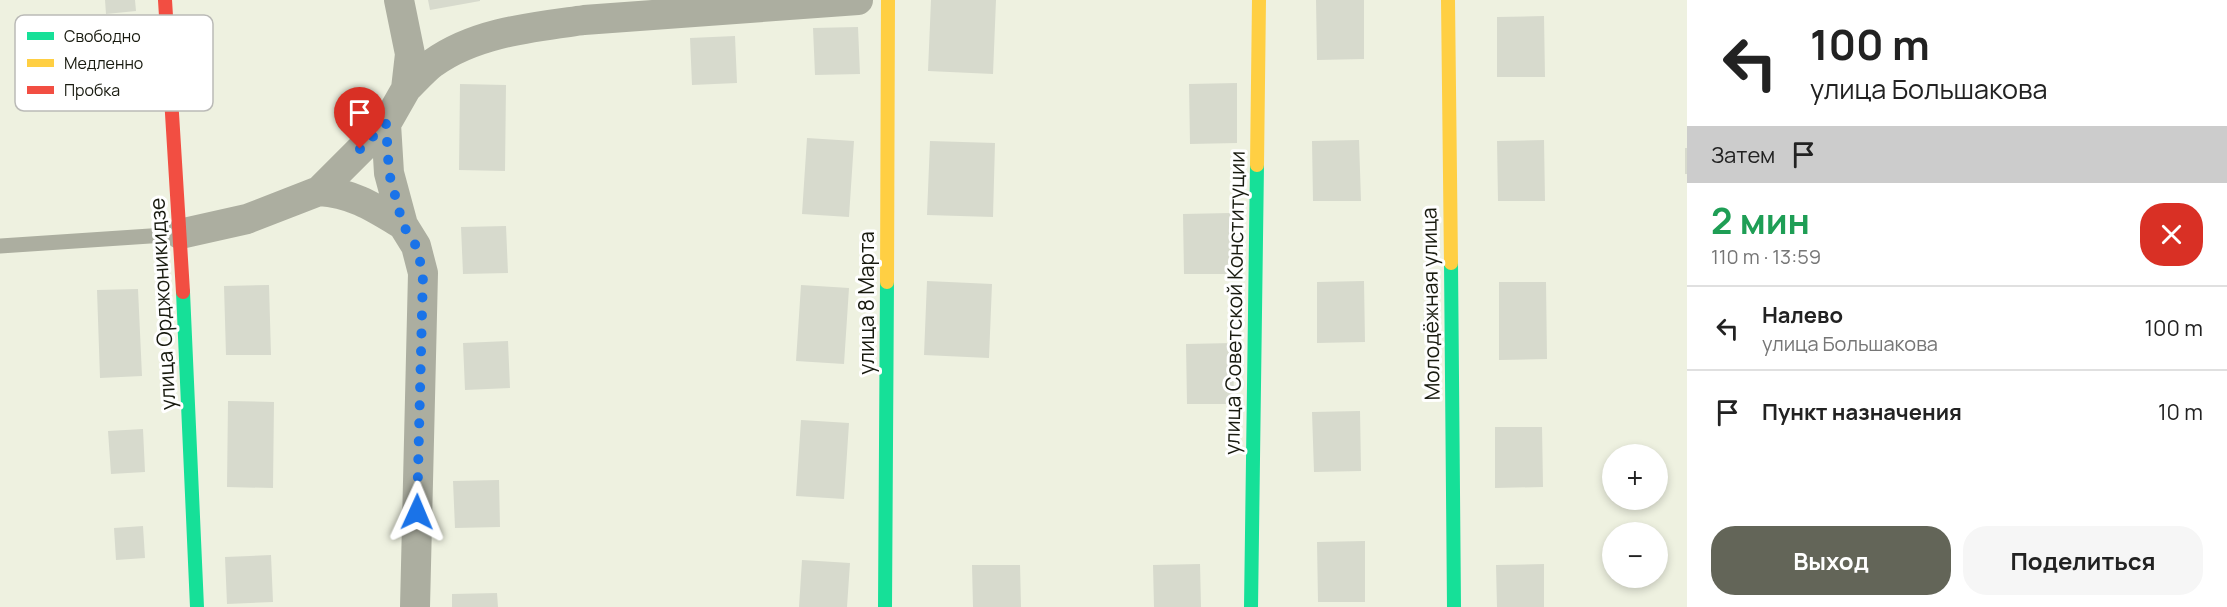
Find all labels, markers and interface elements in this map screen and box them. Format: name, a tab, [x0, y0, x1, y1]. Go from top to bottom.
legend	[15, 15, 213, 111]
text: 100 m	[1810, 15, 1930, 73]
icon: left	[1711, 24, 1789, 102]
text: Свободно	[64, 25, 141, 47]
text: Медленно	[64, 52, 143, 74]
text: улица Большакова	[1810, 70, 2048, 107]
text: Пробка	[64, 79, 120, 101]
pin	[334, 87, 385, 149]
icon: arrive	[343, 96, 376, 129]
icon: arrive	[1787, 138, 1820, 171]
text: Затем	[1711, 140, 1775, 170]
street label: улица Советской Конституции	[1217, 151, 1251, 455]
text: 2 мин	[1711, 196, 1810, 245]
street label: улица Орджоникидзе	[142, 197, 182, 411]
button: close	[2140, 203, 2203, 266]
street label: Молодёжная улица	[1414, 207, 1446, 401]
street label: улица 8 Марта	[852, 231, 880, 375]
text: 110 m · 13:59	[1711, 243, 1821, 270]
text: Налево	[1762, 300, 1843, 330]
icon: left	[1711, 312, 1744, 345]
text: 100 m	[2145, 313, 2203, 343]
text: улица Большакова	[1762, 330, 1938, 357]
icon: arrive	[1711, 396, 1744, 429]
text: Пункт назначения	[1762, 397, 1962, 427]
text: 10 m	[2158, 397, 2203, 427]
map controls	[1602, 444, 1668, 588]
button: +	[1602, 444, 1668, 510]
position arrow	[385, 480, 449, 544]
button: −	[1602, 522, 1668, 588]
button: Выход	[1711, 526, 1951, 595]
button: Поделиться	[1963, 526, 2203, 595]

